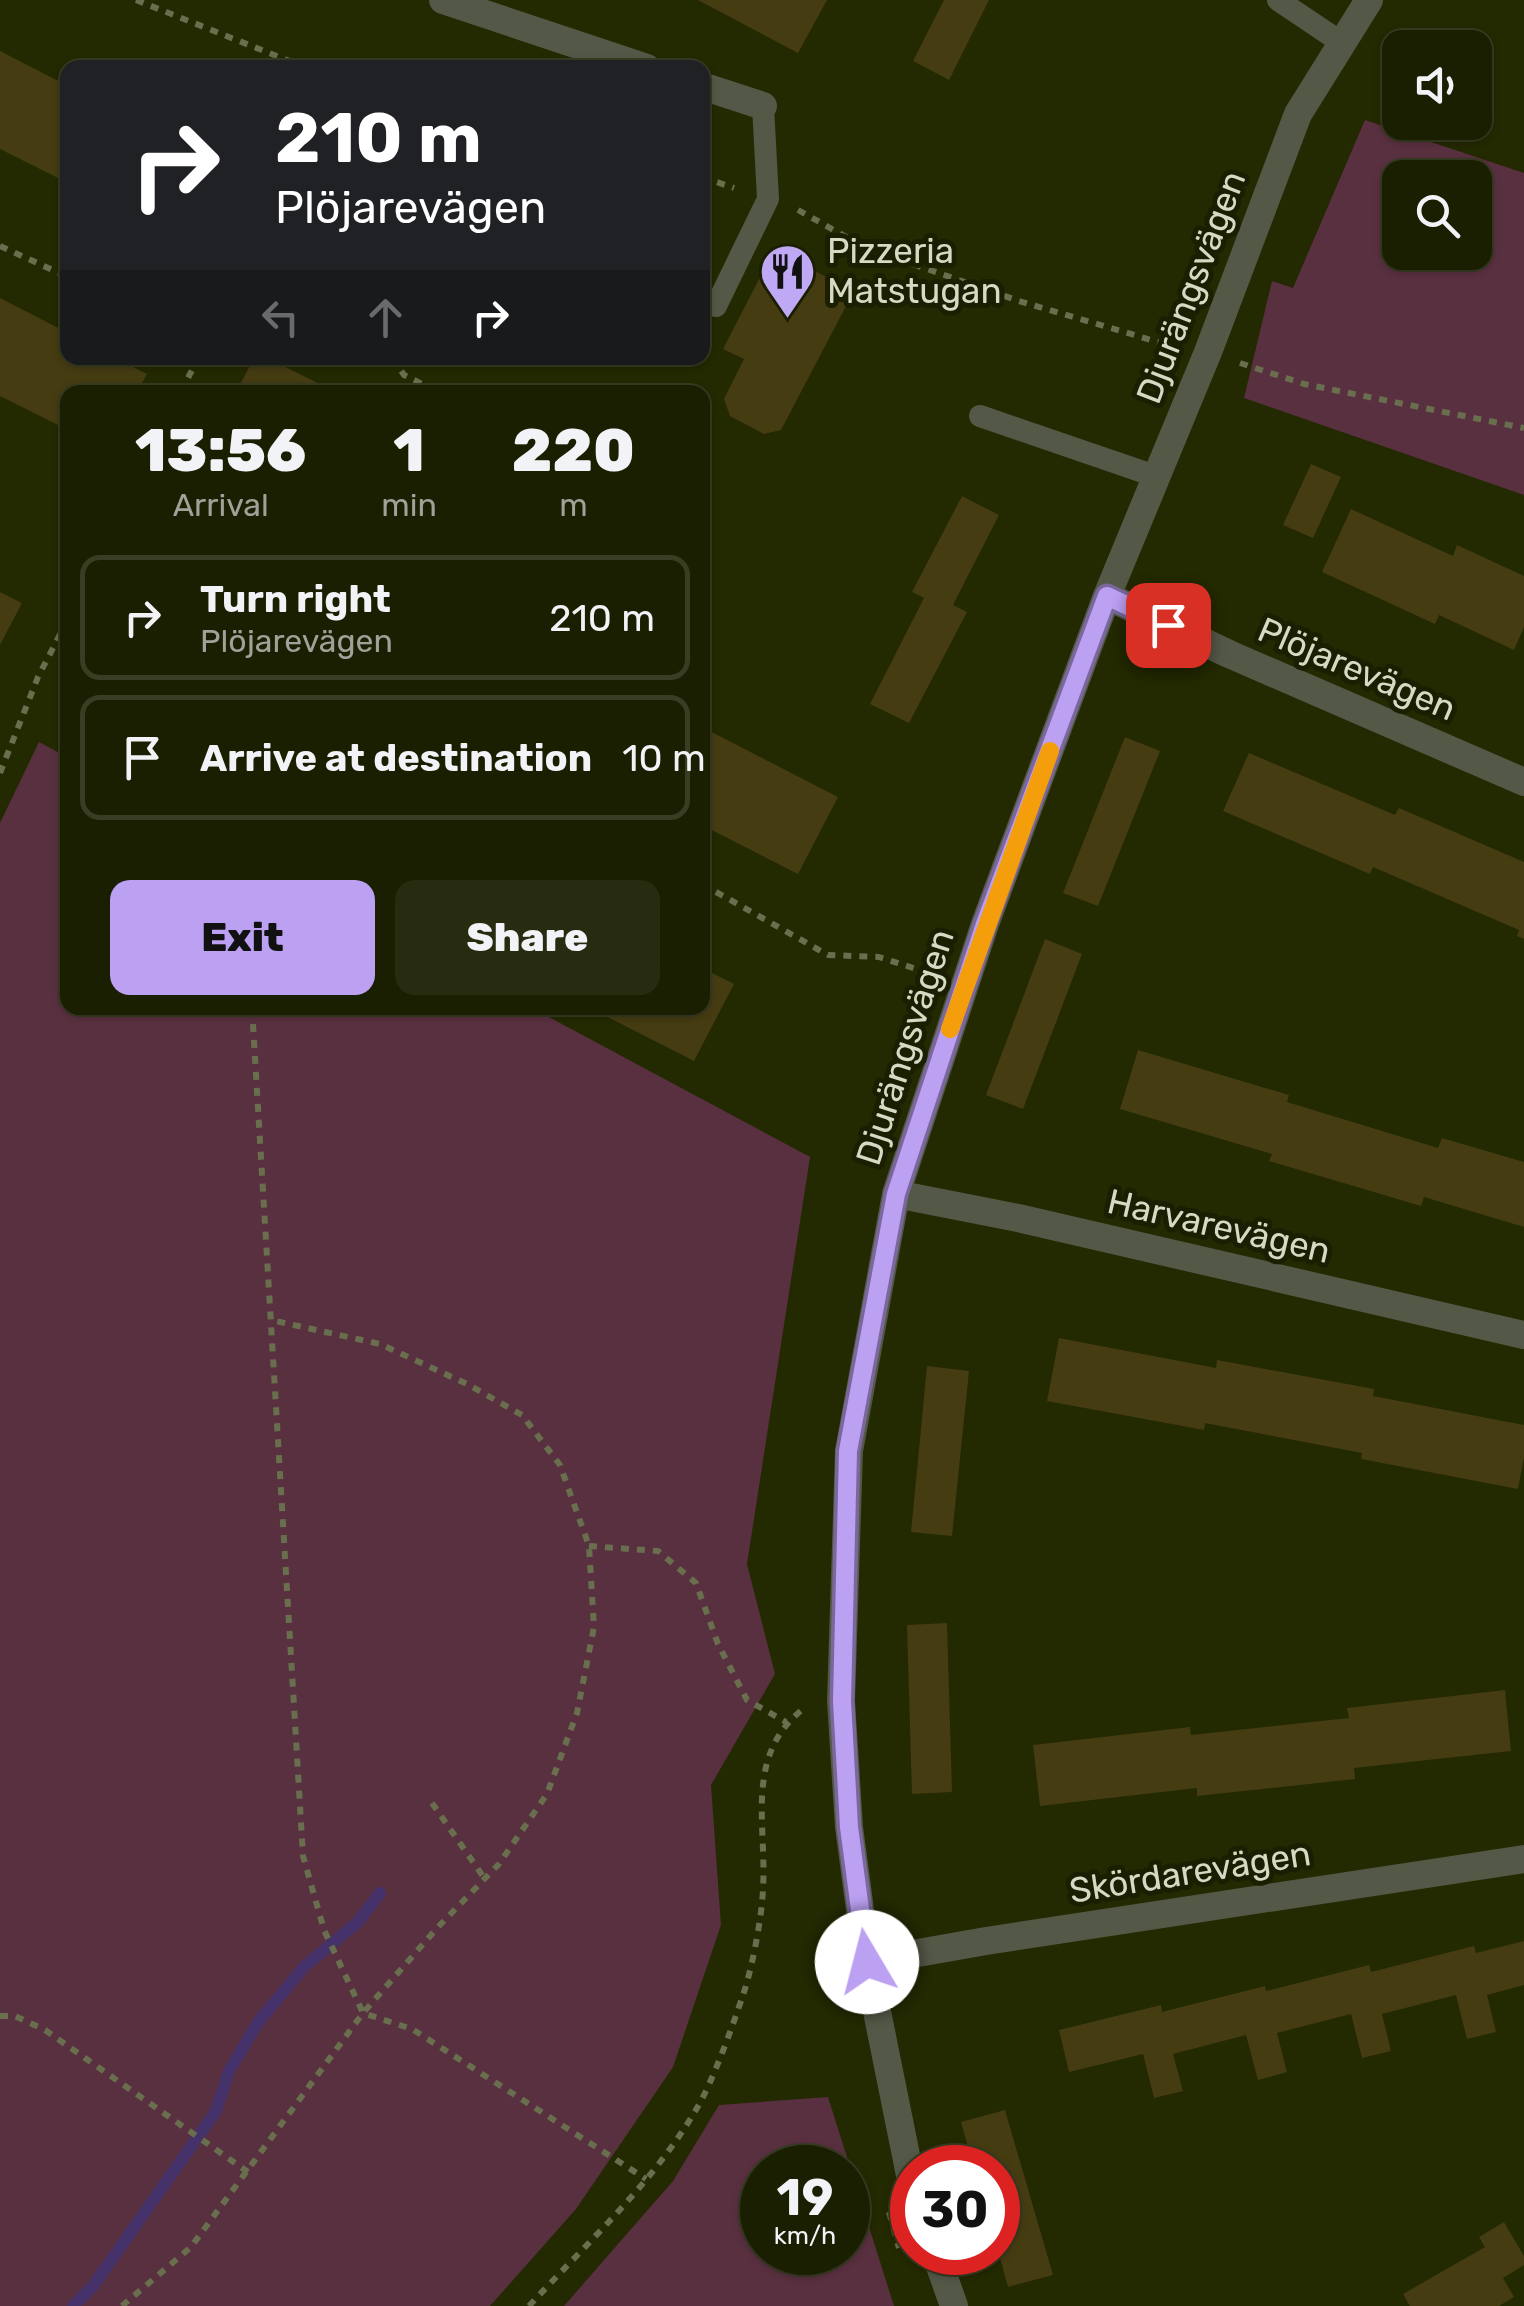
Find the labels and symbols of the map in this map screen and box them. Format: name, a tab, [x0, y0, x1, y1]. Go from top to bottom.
street label: Djurängsvägen	[1127, 165, 1255, 409]
place label: Pizzeria Matstugan	[827, 230, 1002, 312]
restaurant icon: Pizzeria Matstugan	[758, 241, 818, 320]
pin	[1126, 583, 1211, 668]
street label: Plöjarevägen	[1252, 608, 1462, 730]
street label: Djurängsvägen	[847, 924, 963, 1170]
street label: Harvarevägen	[1104, 1180, 1334, 1272]
street label: Skördarevägen	[1066, 1832, 1314, 1912]
position arrow	[815, 1910, 919, 2014]
speed limit sign: 30	[890, 2145, 1020, 2275]

